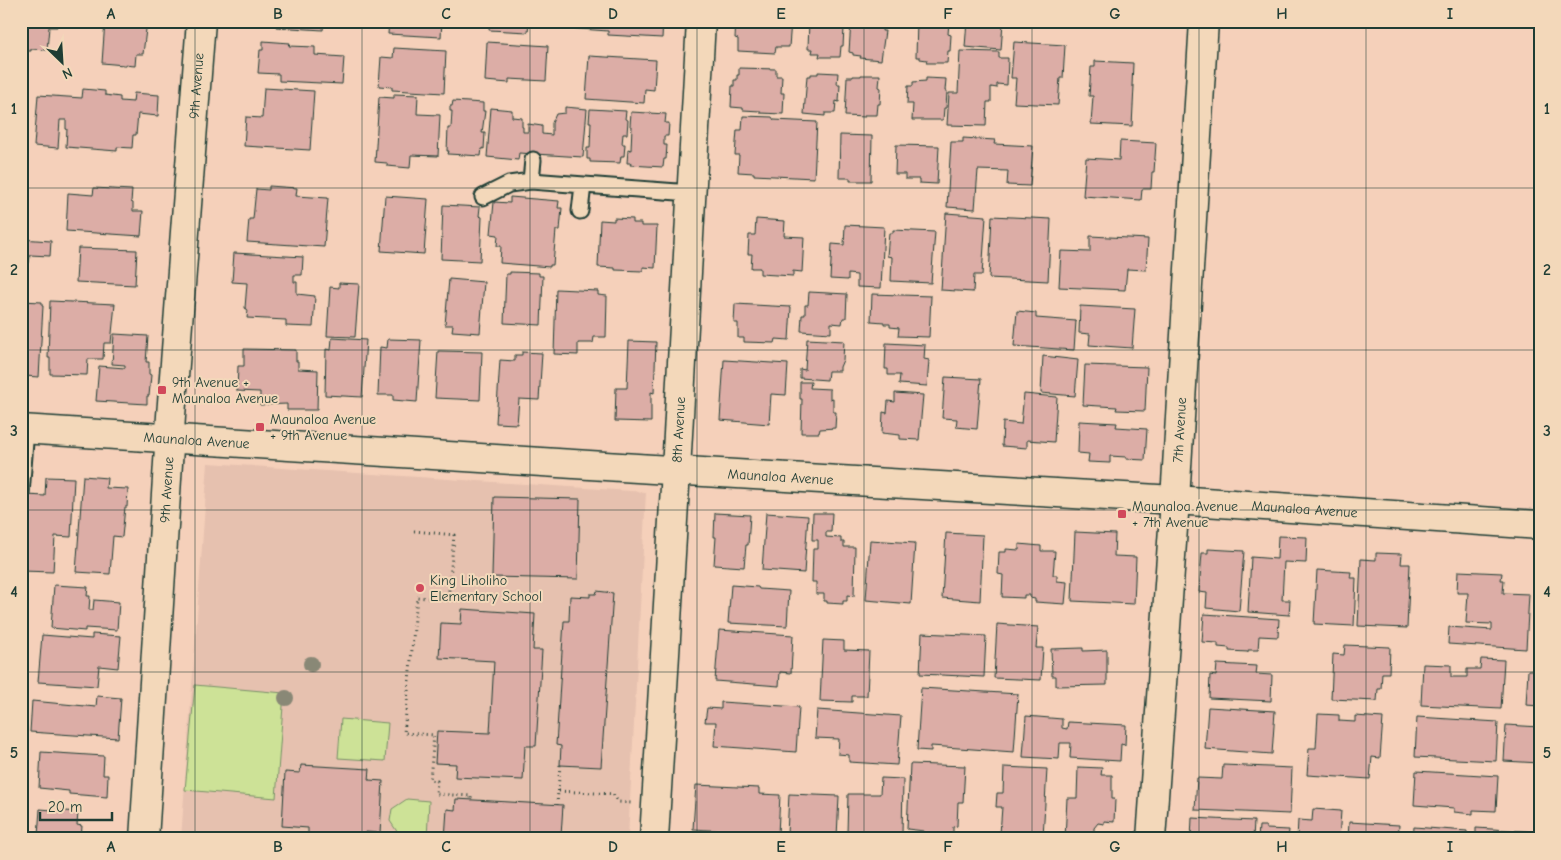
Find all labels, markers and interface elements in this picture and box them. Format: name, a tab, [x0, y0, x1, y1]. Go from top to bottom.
text: A	[107, 5, 116, 23]
text: B	[273, 5, 283, 23]
text: C	[441, 5, 451, 23]
text: D	[608, 5, 618, 23]
text: E	[776, 5, 786, 23]
text: F	[943, 5, 953, 23]
text: G	[1109, 5, 1121, 23]
text: H	[1276, 5, 1288, 23]
text: I	[1447, 5, 1453, 23]
north arrow	[38, 38, 88, 88]
street label: 9th Avenue	[186, 52, 208, 120]
text: N	[60, 64, 75, 83]
text: 1	[11, 100, 17, 118]
text: 1	[1544, 100, 1550, 118]
text: 2	[10, 261, 18, 279]
text: 2	[1543, 261, 1551, 279]
place label: 9th Avenue + Maunaloa Avenue	[172, 374, 278, 407]
marker: 9th Avenue + Maunaloa Avenue	[156, 384, 168, 396]
street label: 8th Avenue	[668, 396, 689, 463]
street label: 7th Avenue	[1169, 397, 1190, 463]
place label: Maunaloa Avenue + 9th Avenue	[270, 411, 376, 444]
marker: Maunaloa Avenue + 9th Avenue	[254, 421, 266, 433]
text: 3	[10, 422, 18, 440]
text: 3	[1543, 422, 1551, 440]
street label: Maunaloa Avenue	[143, 429, 250, 452]
street label: 9th Avenue	[156, 456, 177, 523]
street label: Maunaloa Avenue	[727, 465, 834, 489]
street label: Maunaloa Avenue	[1251, 497, 1358, 521]
place label: Maunaloa Avenue + 7th Avenue	[1132, 498, 1238, 531]
marker: Maunaloa Avenue + 7th Avenue	[1116, 508, 1128, 520]
place label: King Liholiho Elementary School	[430, 572, 542, 605]
marker: King Liholiho Elementary School	[414, 582, 426, 594]
text: 4	[10, 583, 18, 601]
text: 4	[1543, 583, 1551, 601]
text: 5	[10, 744, 18, 762]
text: 5	[1543, 744, 1551, 762]
scale bar	[40, 790, 112, 822]
text: 20 m	[48, 798, 82, 816]
text: A	[107, 838, 116, 856]
text: B	[273, 838, 283, 856]
text: C	[441, 838, 451, 856]
text: D	[608, 838, 618, 856]
text: E	[776, 838, 786, 856]
text: F	[943, 838, 953, 856]
text: G	[1109, 838, 1121, 856]
text: H	[1276, 838, 1288, 856]
text: I	[1447, 838, 1453, 856]

